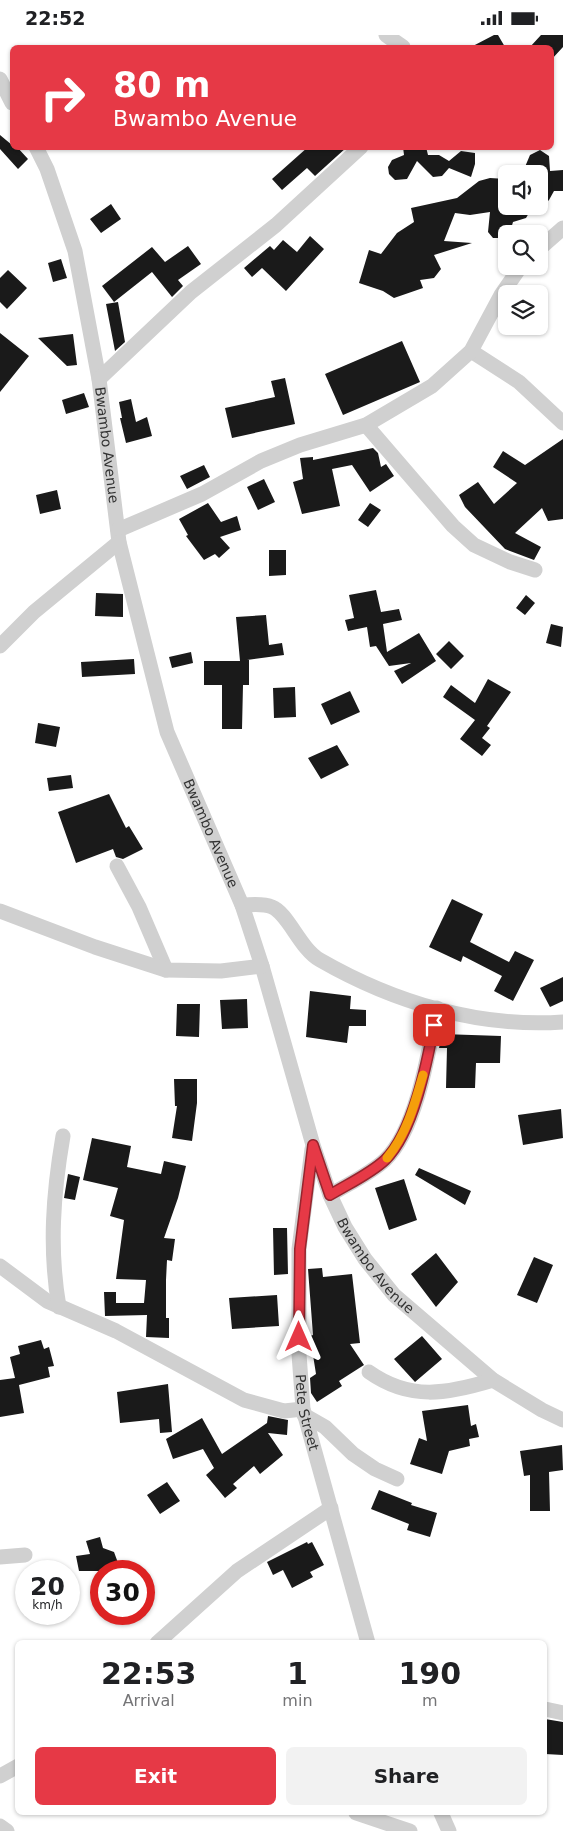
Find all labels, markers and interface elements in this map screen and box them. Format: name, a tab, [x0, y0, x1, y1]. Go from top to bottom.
text: 22:52	[25, 7, 85, 29]
icon: right	[30, 65, 95, 130]
text: 80 m	[113, 65, 210, 105]
text: Bwambo Avenue	[113, 106, 297, 131]
map controls	[498, 165, 548, 335]
button: sound	[498, 165, 548, 215]
button: search	[498, 225, 548, 275]
button: layers	[498, 285, 548, 335]
street label: Bwambo Avenue	[92, 386, 122, 504]
street label: Bwambo Avenue	[180, 776, 242, 890]
pin	[413, 1004, 455, 1046]
icon: arrive	[420, 1011, 448, 1039]
street label: Bwambo Avenue	[334, 1215, 417, 1317]
position arrow	[272, 1310, 324, 1362]
street label: Pete Street	[292, 1374, 322, 1453]
speed limit sign: 30	[90, 1560, 155, 1625]
text: 20	[30, 1572, 65, 1601]
text: km/h	[32, 1598, 63, 1612]
text: 22:53	[101, 1656, 196, 1691]
text: 1	[287, 1656, 308, 1691]
text: 190	[398, 1656, 461, 1691]
text: Arrival	[123, 1691, 175, 1710]
text: min	[282, 1691, 313, 1710]
text: m	[422, 1691, 438, 1710]
button: Exit	[35, 1747, 276, 1805]
button: Share	[286, 1747, 527, 1805]

